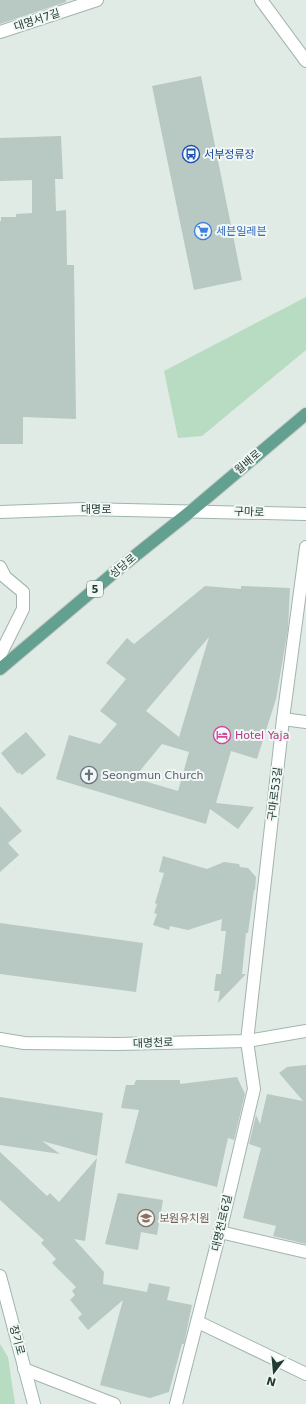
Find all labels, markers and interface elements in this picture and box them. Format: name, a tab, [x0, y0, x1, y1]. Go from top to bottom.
street label: 대명서7길	[12, 6, 62, 34]
bus stop icon: 서부정류장	[181, 144, 201, 164]
place label: 서부정류장	[204, 148, 255, 161]
supermarket icon: 세븐일레븐	[193, 221, 213, 241]
place label: 세븐일레븐	[216, 225, 267, 238]
street label: 월배로	[232, 447, 264, 477]
street label: 대명로	[81, 503, 111, 516]
street label: 구마로	[234, 505, 264, 519]
street label: 성당로	[107, 551, 139, 581]
road number: 5	[87, 581, 103, 597]
hotel icon: Hotel Yaja	[212, 725, 232, 745]
place label: Hotel Yaja	[235, 729, 289, 742]
church icon: Seongmun Church	[79, 765, 99, 785]
street label: 구마로53길	[265, 766, 285, 822]
place label: Seongmun Church	[102, 769, 204, 782]
street label: 대명천로	[133, 1036, 173, 1050]
street label: 대명천로6길	[209, 1193, 235, 1253]
school or university icon: 보원유치원	[136, 1208, 156, 1228]
place label: 보원유치원	[159, 1212, 210, 1225]
street label: 장기로	[7, 1324, 27, 1356]
north arrow	[254, 1352, 294, 1392]
text: N	[265, 1374, 278, 1389]

